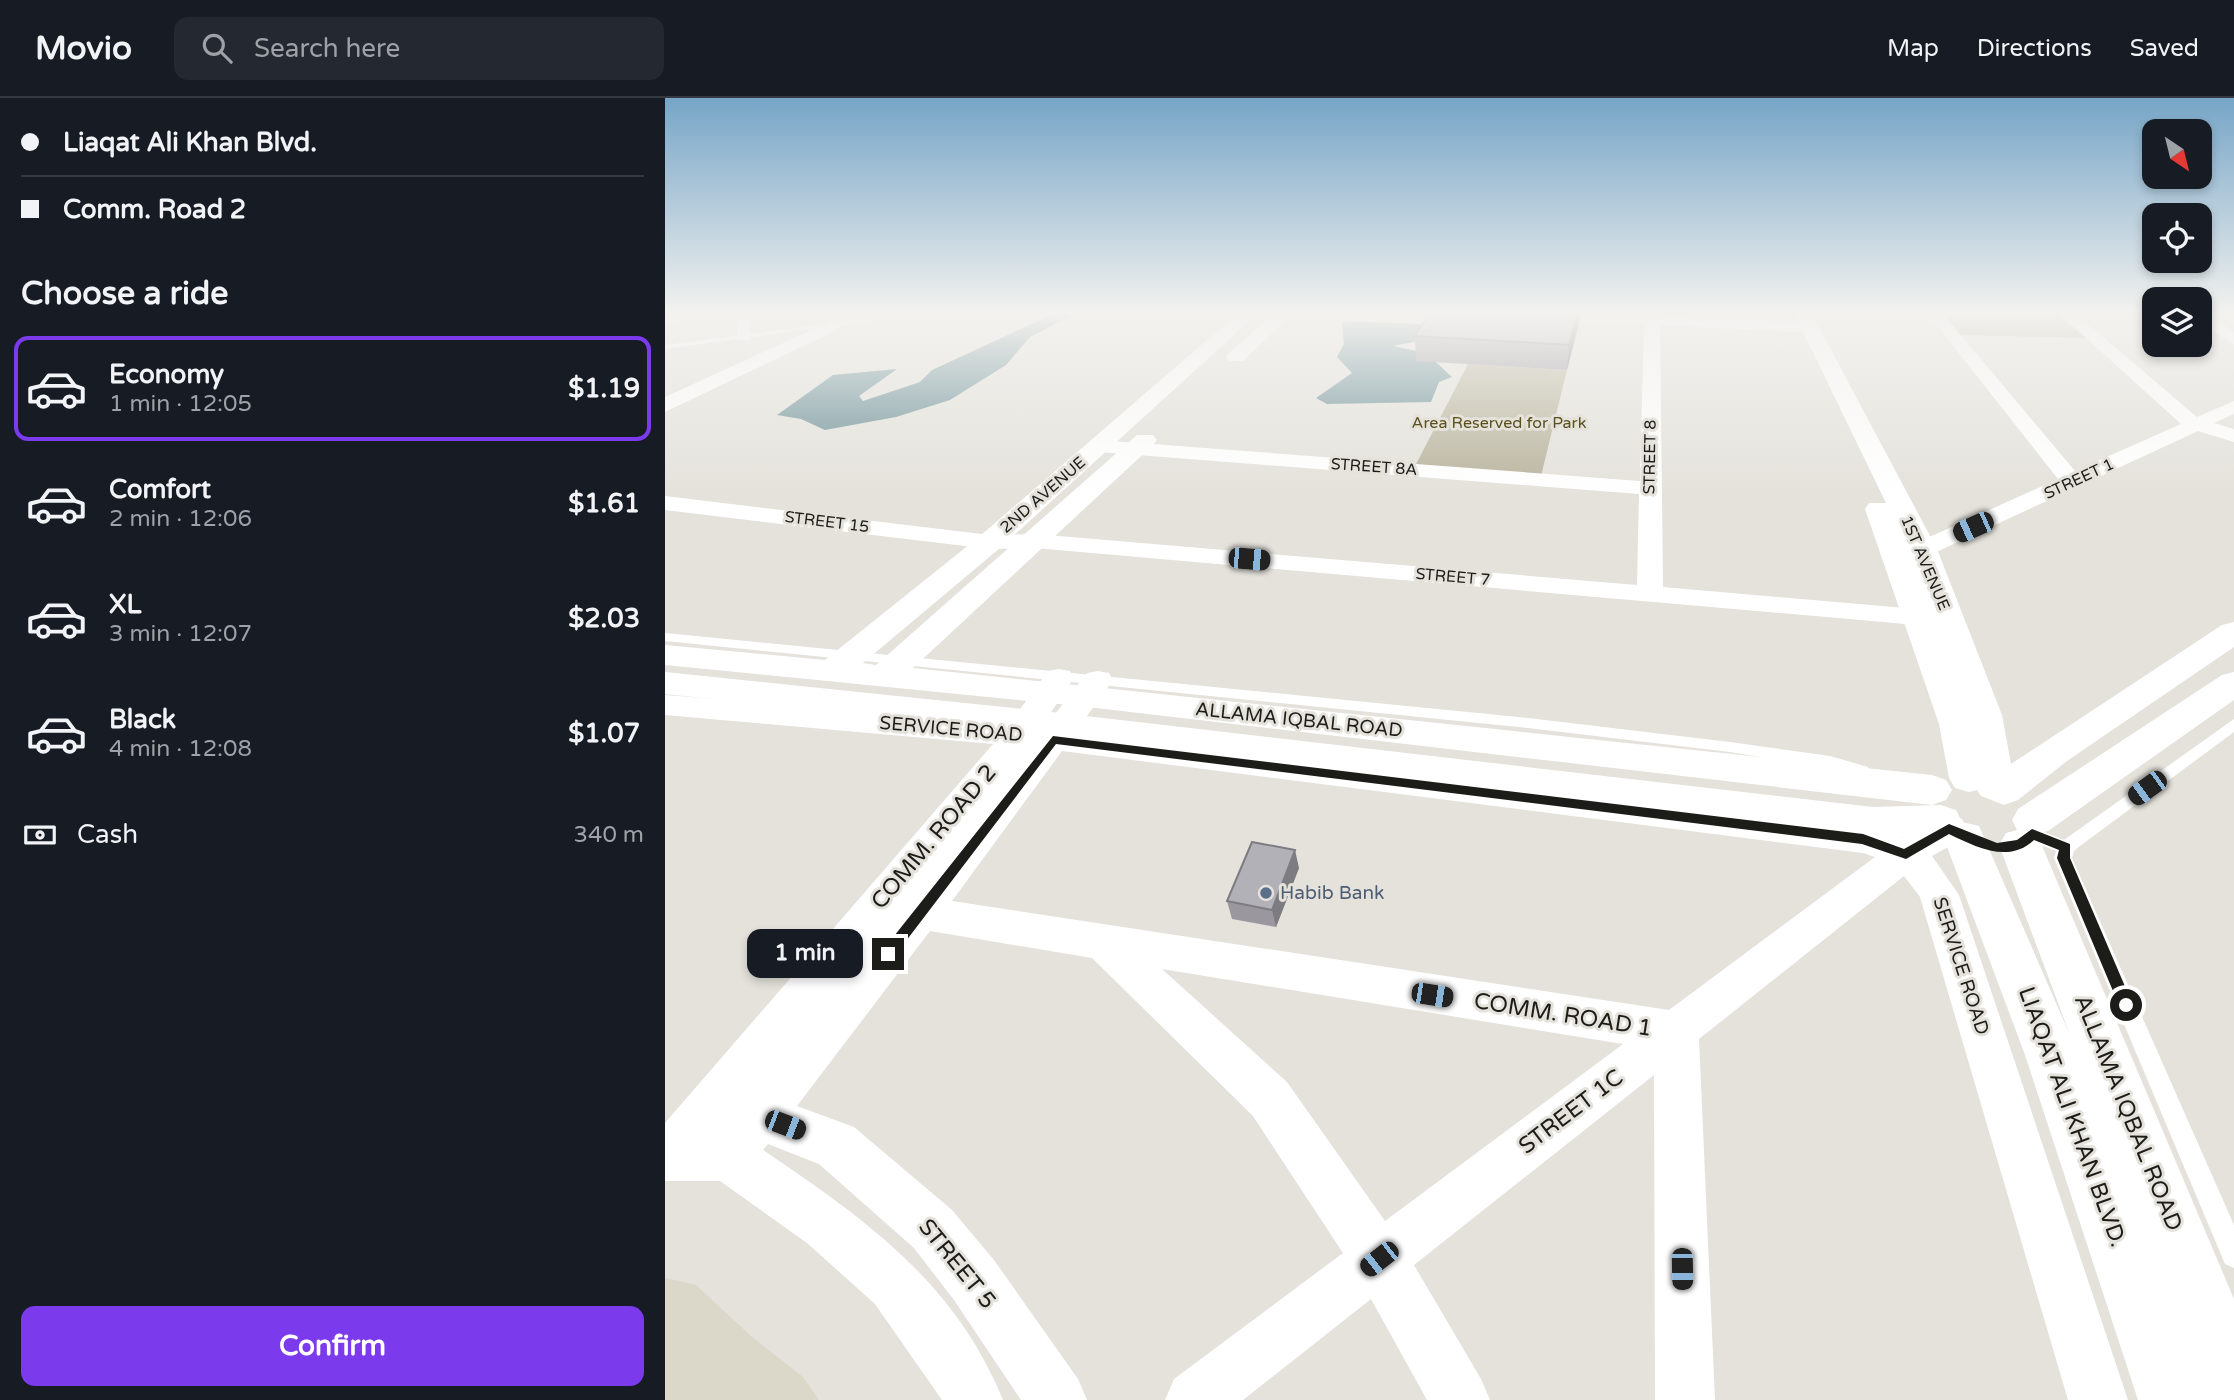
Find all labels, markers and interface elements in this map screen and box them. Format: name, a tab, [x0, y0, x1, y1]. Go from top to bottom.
search box	[174, 17, 664, 80]
text: Movio	[35, 29, 132, 68]
icon: search	[198, 29, 236, 67]
text: Search here	[254, 33, 400, 64]
text: Map	[1887, 34, 1939, 63]
text: Directions	[1977, 34, 2092, 63]
text: Saved	[2130, 34, 2199, 63]
north arrow	[2142, 119, 2212, 189]
map controls	[2142, 119, 2212, 357]
text: Liaqat Ali Khan Blvd.	[63, 127, 317, 158]
text: Comm. Road 2	[63, 194, 246, 225]
button: locate	[2142, 203, 2212, 273]
text: Choose a ride	[21, 275, 228, 313]
button: layers	[2142, 287, 2212, 357]
icon: car	[25, 357, 88, 420]
text: Economy	[109, 359, 224, 390]
text: $1.19	[568, 373, 640, 404]
text: 1 min · 12:05	[109, 390, 252, 418]
park label: Area Reserved for Park	[1412, 413, 1587, 433]
street label: STREET 8	[1639, 419, 1661, 495]
street label: 2ND AVENUE	[996, 452, 1090, 538]
street label: STREET 8A	[1330, 454, 1418, 480]
street label: STREET 1	[2041, 454, 2117, 504]
icon: car	[25, 472, 88, 535]
text: Comfort	[109, 474, 211, 505]
text: $1.61	[568, 488, 640, 519]
text: 2 min · 12:06	[109, 505, 252, 533]
street label: STREET 15	[784, 507, 870, 537]
car	[1950, 509, 1997, 545]
street label: 1ST AVENUE	[1896, 513, 1954, 613]
car	[1228, 547, 1271, 571]
street label: STREET 7	[1415, 564, 1491, 590]
icon: car	[25, 587, 88, 650]
text: XL	[109, 589, 141, 620]
text: $2.03	[568, 603, 640, 634]
text: 3 min · 12:07	[109, 620, 252, 648]
street label: ALLAMA IQBAL ROAD	[1194, 698, 1404, 742]
icon: car	[25, 702, 88, 765]
text: Black	[109, 704, 176, 735]
street label: SERVICE ROAD	[879, 712, 1023, 746]
text: $1.07	[568, 718, 640, 749]
text: 4 min · 12:08	[109, 735, 252, 763]
street label: COMM. ROAD 2	[865, 759, 1003, 915]
car	[2124, 767, 2171, 809]
icon: cash	[21, 816, 59, 854]
text: Cash	[77, 819, 138, 850]
text: 340 m	[574, 821, 644, 849]
place label: Habib Bank	[1280, 882, 1384, 904]
marker: Habib Bank	[1258, 885, 1274, 901]
street label: SERVICE ROAD	[1928, 894, 1994, 1038]
callout: 1 min	[748, 930, 863, 978]
route end	[872, 938, 904, 970]
text: 1 min	[774, 939, 836, 967]
car	[1410, 981, 1455, 1009]
street label: LIAQAT ALI KHAN BLVD.	[2012, 983, 2132, 1251]
street label: COMM. ROAD 1	[1472, 987, 1654, 1043]
route start	[2110, 989, 2142, 1021]
street label: ALLAMA IQBAL ROAD	[2068, 991, 2188, 1235]
street label: STREET 1C	[1513, 1064, 1629, 1160]
car	[762, 1108, 809, 1142]
street label: STREET 5	[912, 1213, 1002, 1315]
car	[1356, 1238, 1403, 1280]
car	[1672, 1248, 1693, 1290]
button: Confirm	[21, 1306, 644, 1386]

